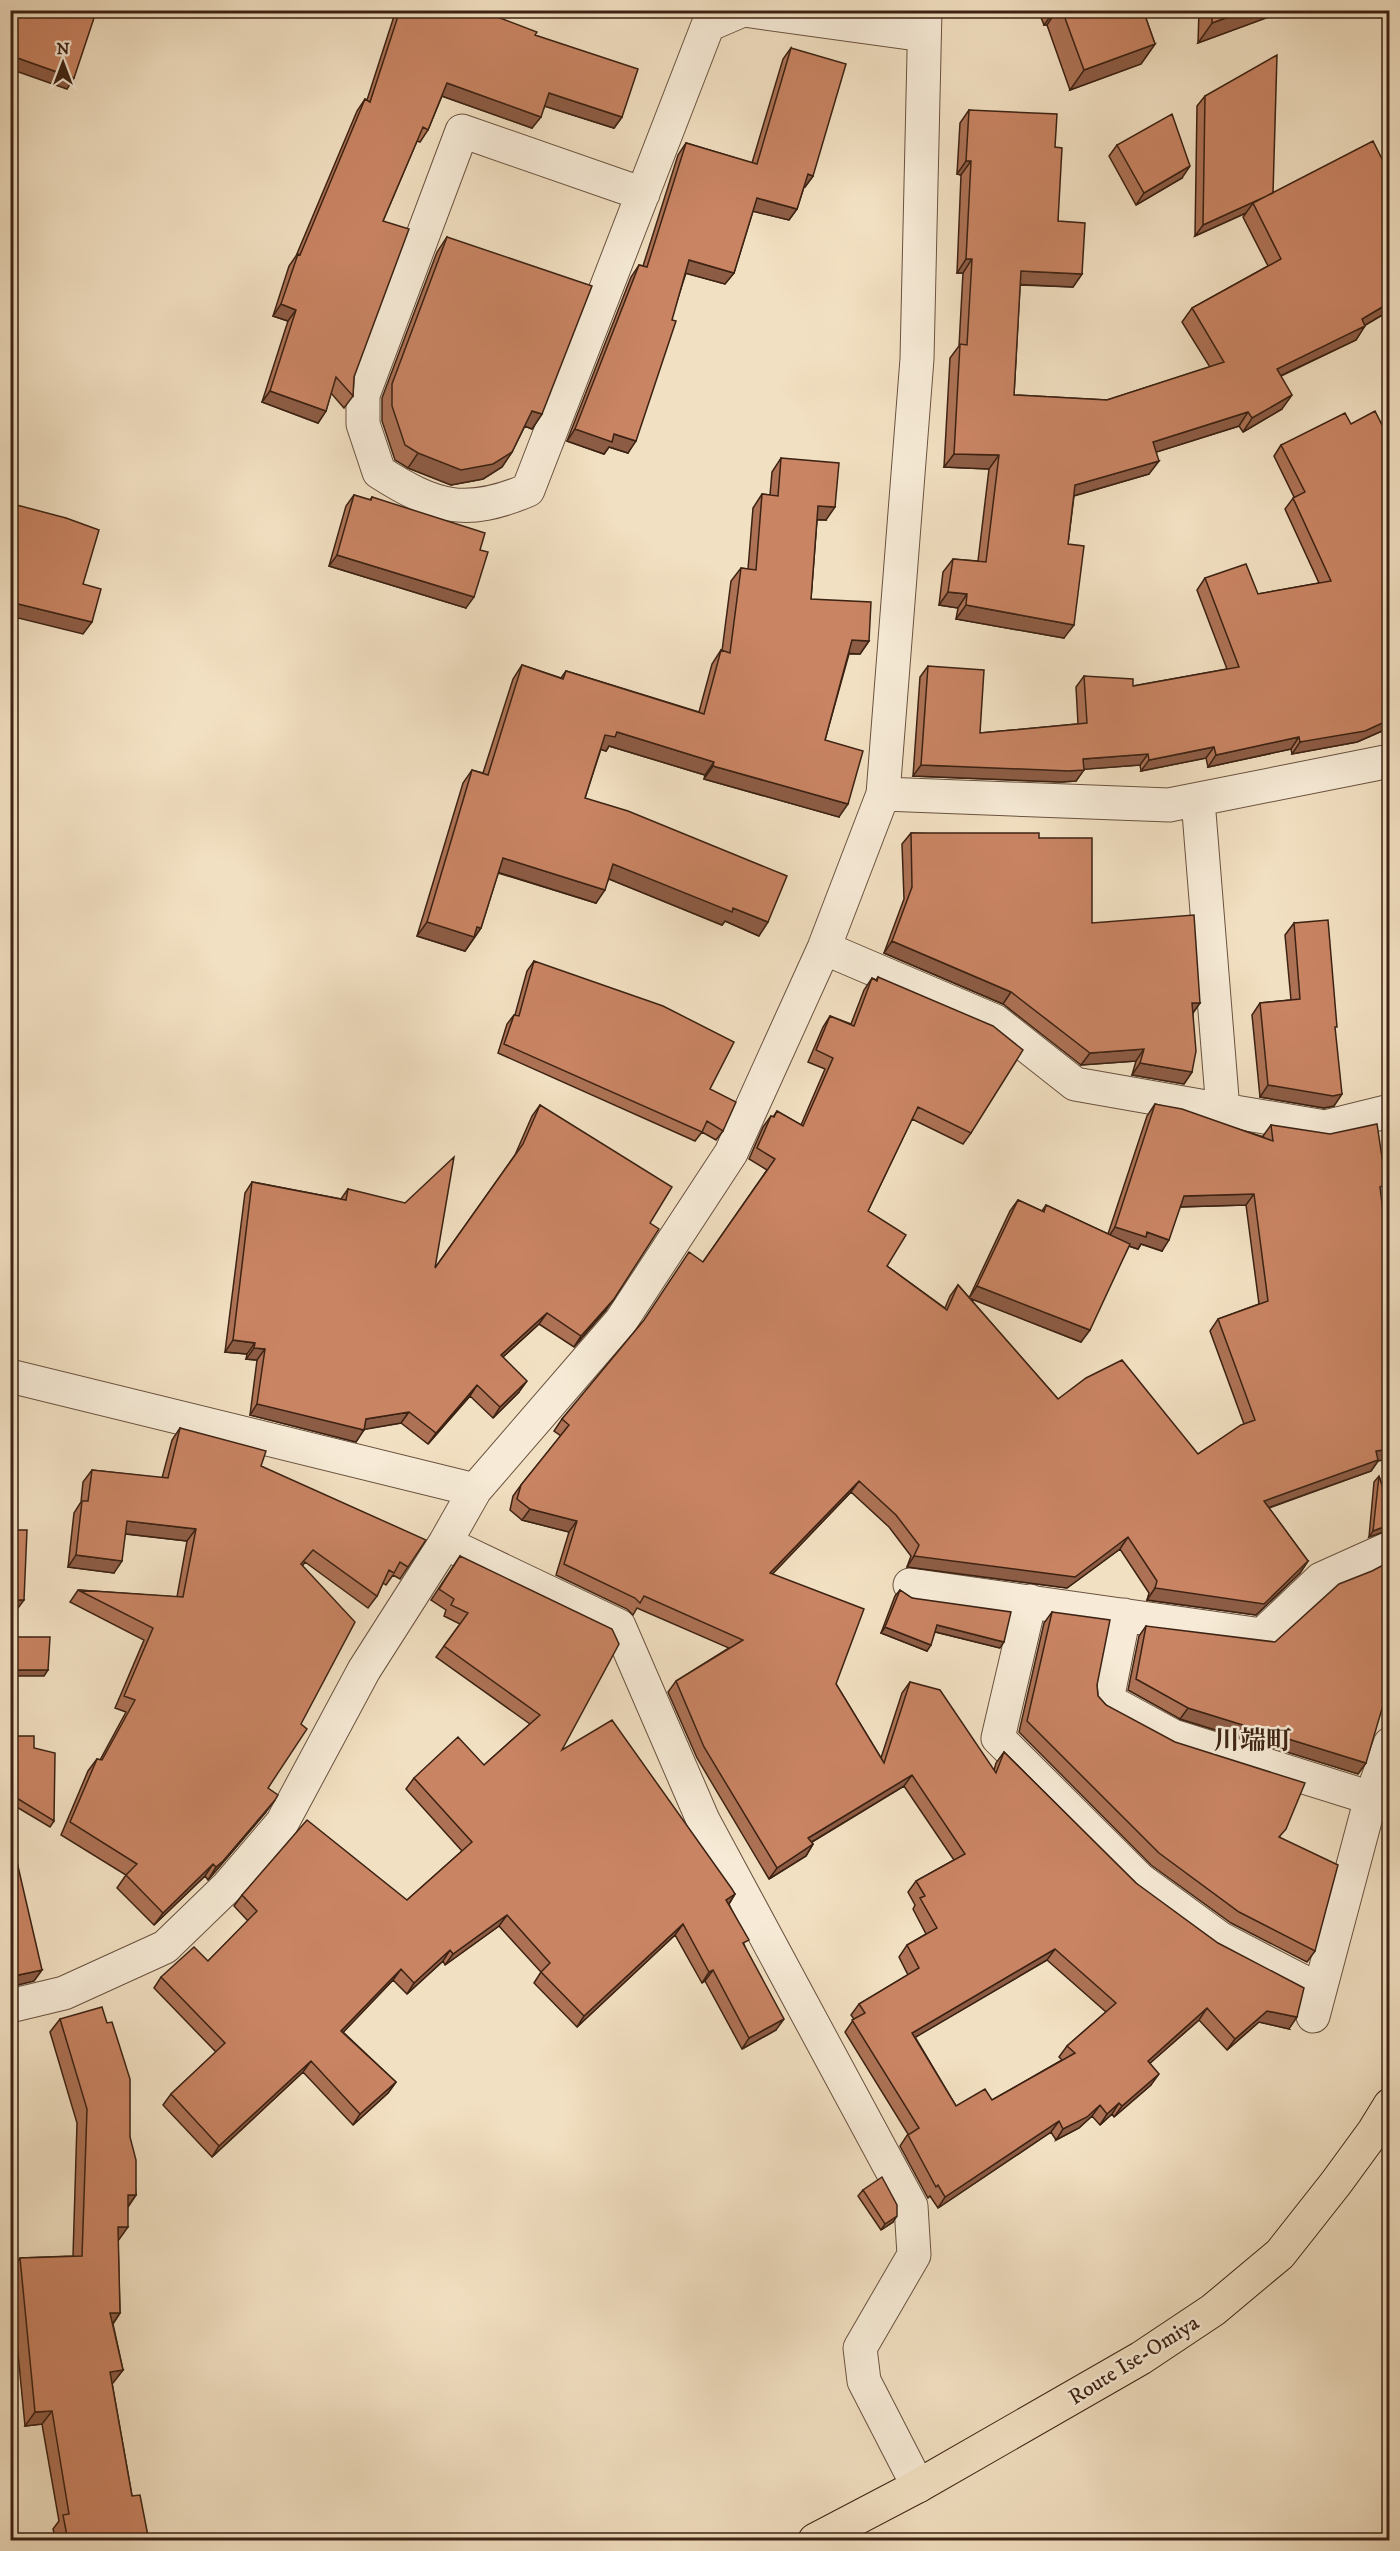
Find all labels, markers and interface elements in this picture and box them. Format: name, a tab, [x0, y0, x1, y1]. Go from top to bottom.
north arrow	[33, 33, 93, 93]
text: N	[56, 39, 70, 59]
district label: 川端町	[1214, 1725, 1292, 1758]
street label: Route Ise-Omiya	[1064, 2309, 1205, 2411]

